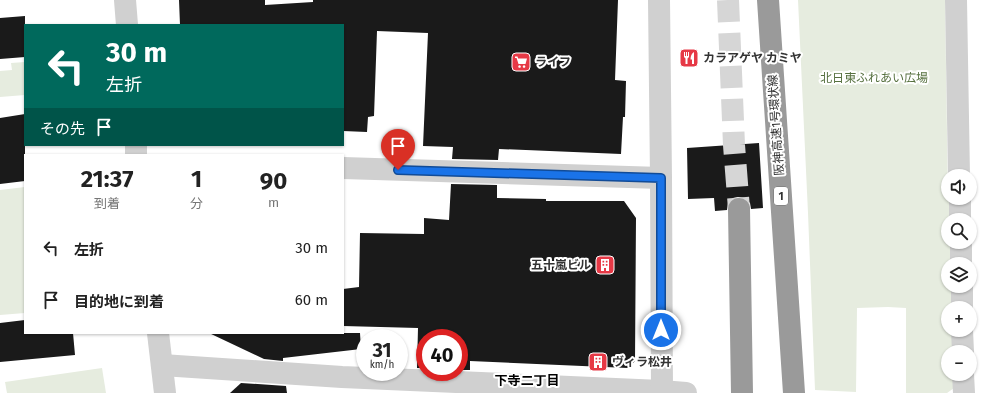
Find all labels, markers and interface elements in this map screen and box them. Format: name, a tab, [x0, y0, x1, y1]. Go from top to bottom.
text: 30 m	[106, 36, 167, 69]
icon: left	[40, 40, 92, 92]
restaurant icon: カラアゲヤ カミヤ	[678, 47, 700, 69]
supermarket icon: ライフ	[510, 51, 532, 73]
place label: カラアゲヤ カミヤ	[703, 51, 802, 65]
place label: ライフ	[535, 55, 571, 69]
park label: 北日東ふれあい広場	[820, 71, 928, 85]
text: 左折	[106, 74, 142, 96]
street label: 阪神高速1号環状線	[765, 74, 787, 176]
icon: arrive	[93, 116, 115, 138]
text: その先	[40, 120, 85, 138]
pin	[381, 129, 415, 170]
icon: arrive	[387, 135, 409, 157]
text: 21:37	[81, 165, 133, 193]
text: 1	[191, 165, 202, 193]
text: 90	[260, 167, 287, 195]
map controls	[941, 169, 977, 381]
button: sound	[941, 169, 977, 205]
road number: 1	[774, 187, 788, 205]
text: m	[268, 195, 279, 210]
text: 到着	[94, 196, 120, 211]
text: 分	[190, 196, 203, 211]
button: search	[941, 213, 977, 249]
icon: left	[40, 237, 62, 259]
text: 30 m	[295, 239, 328, 257]
text: 左折	[74, 241, 104, 259]
building icon: 五十嵐ビル	[594, 254, 616, 276]
button: layers	[941, 257, 977, 293]
place label: 五十嵐ビル	[531, 258, 591, 272]
icon: arrive	[40, 289, 62, 311]
text: 60 m	[295, 291, 328, 309]
text: 目的地に到着	[74, 293, 164, 311]
button: +	[941, 301, 977, 337]
position arrow	[640, 309, 682, 351]
speed limit sign: 40	[416, 329, 468, 381]
text: 31	[372, 338, 392, 362]
button: −	[941, 345, 977, 381]
building icon: ヴィラ松井	[587, 351, 609, 373]
place label: ヴィラ松井	[612, 355, 672, 369]
text: km/h	[370, 359, 394, 371]
district label: 下寺二丁目	[494, 373, 560, 388]

